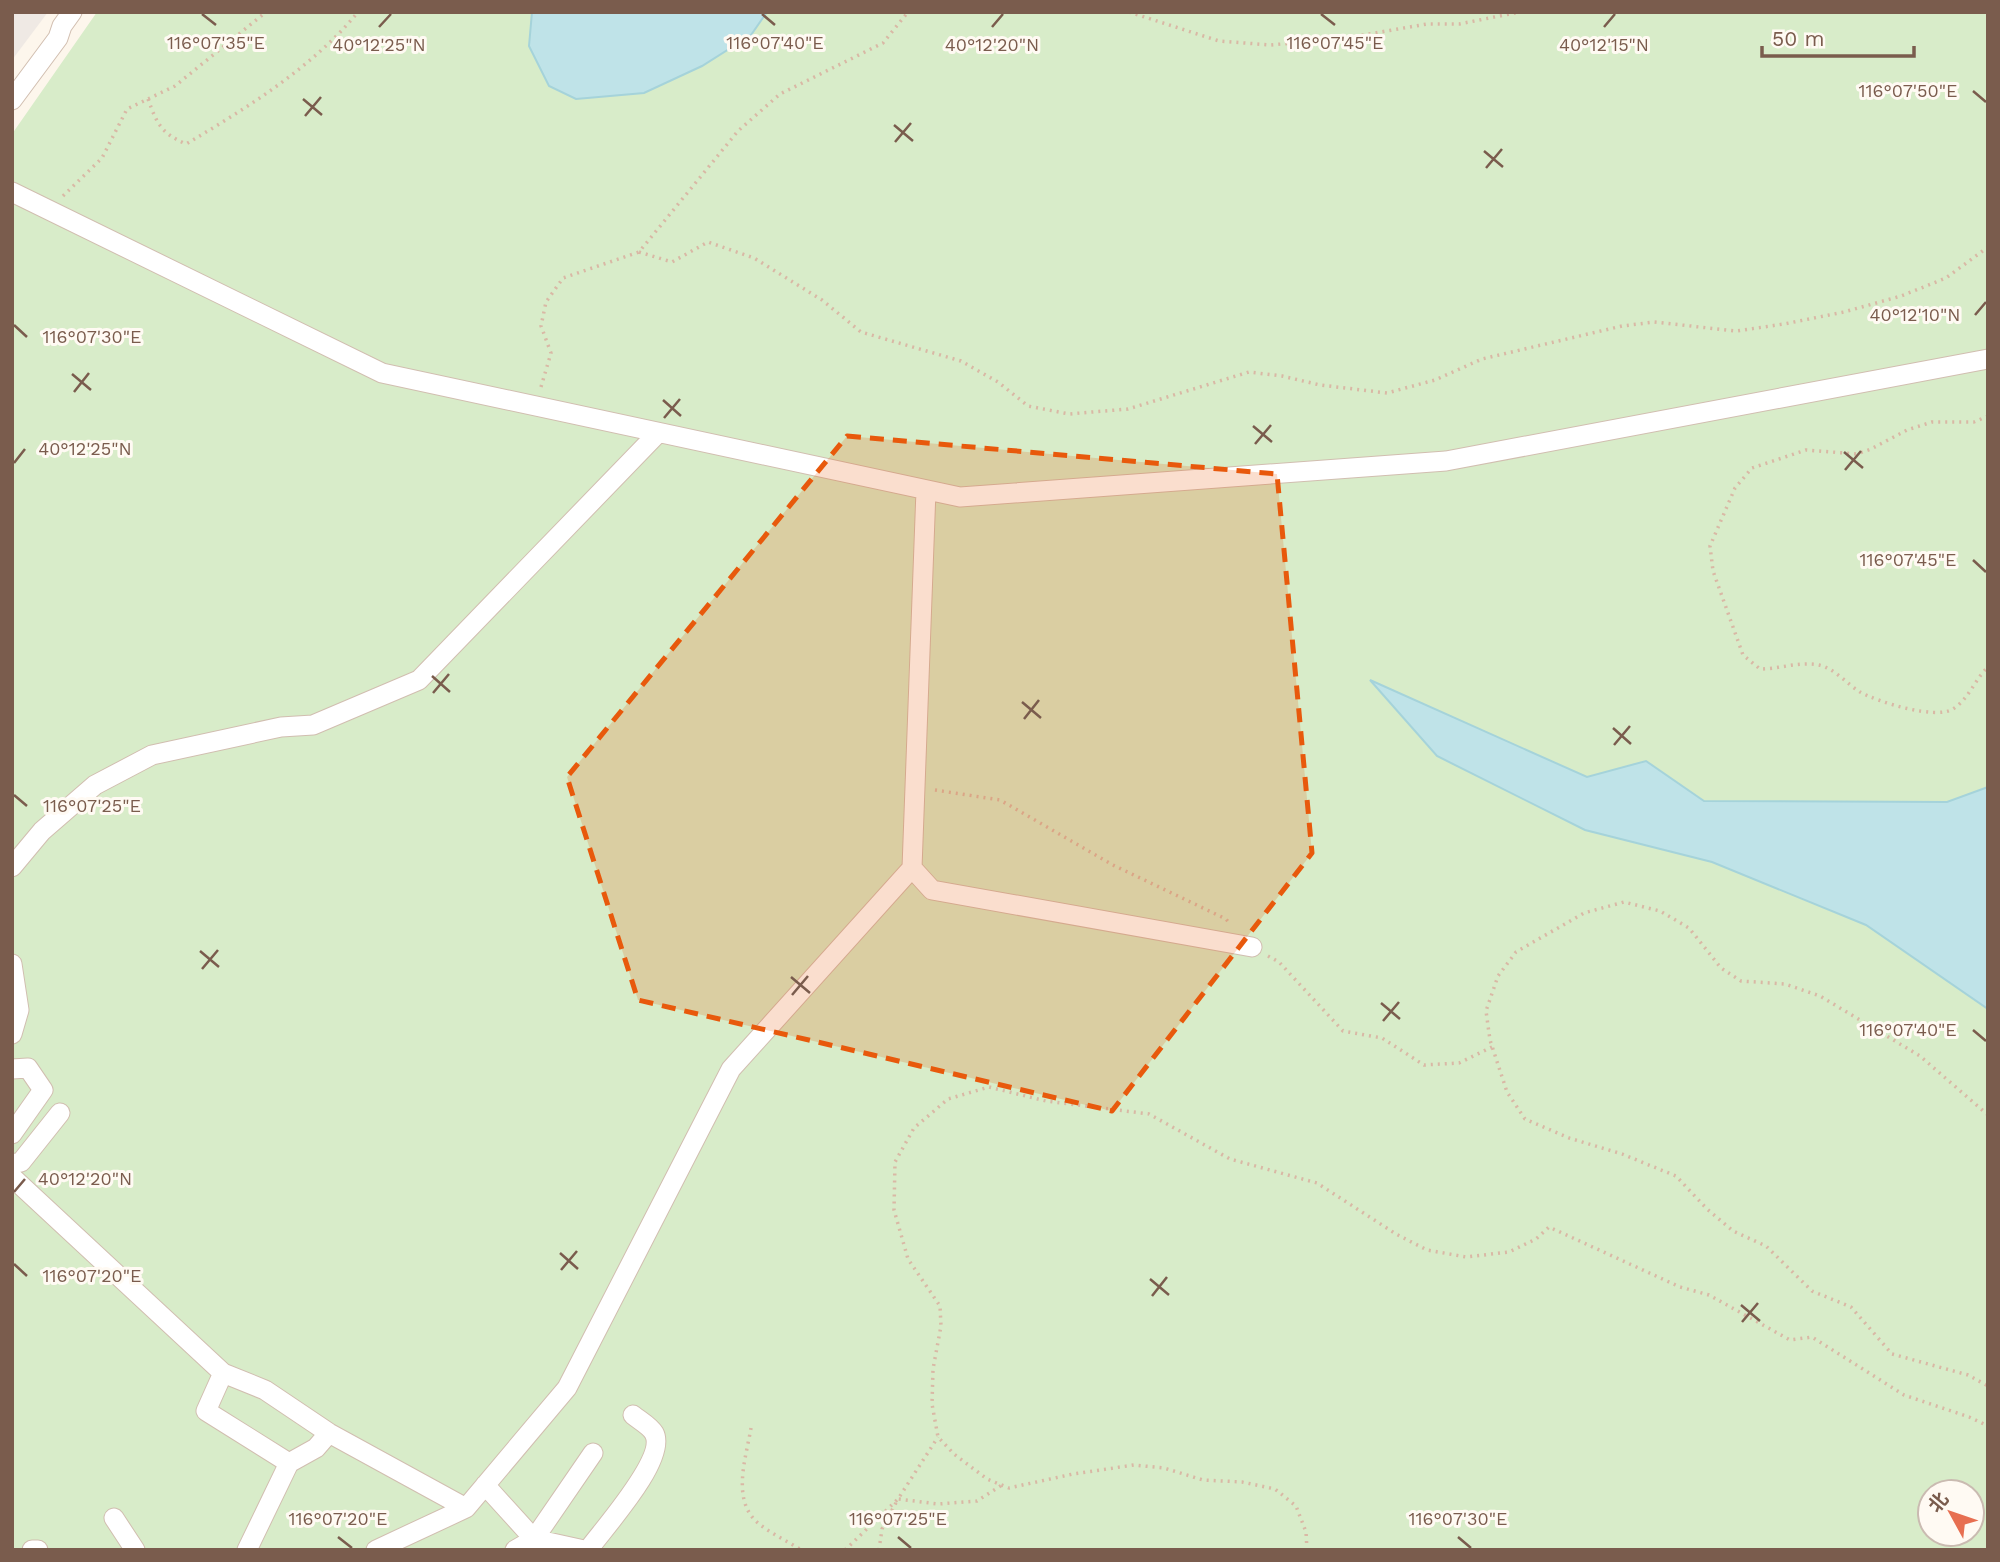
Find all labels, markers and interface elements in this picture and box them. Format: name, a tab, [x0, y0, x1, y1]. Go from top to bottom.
scale bar	[1762, 14, 1914, 58]
text: 50 m	[1772, 26, 1824, 51]
text: 116°07'35"E	[167, 32, 265, 53]
text: 116°07'40"E	[726, 32, 824, 53]
text: 116°07'45"E	[1287, 32, 1383, 53]
text: 40°12'25"N	[332, 34, 426, 55]
text: 40°12'20"N	[945, 34, 1039, 55]
text: 40°12'15"N	[1559, 34, 1649, 55]
text: 116°07'50"E	[1859, 80, 1957, 101]
text: 40°12'10"N	[1870, 304, 1960, 325]
text: 116°07'30"E	[43, 326, 141, 347]
text: 40°12'25"N	[38, 438, 132, 459]
text: 116°07'45"E	[1860, 549, 1956, 570]
text: 116°07'25"E	[43, 795, 141, 816]
text: 116°07'40"E	[1859, 1019, 1957, 1040]
text: 40°12'20"N	[38, 1168, 132, 1189]
text: 116°07'20"E	[43, 1265, 141, 1286]
north arrow	[1916, 1478, 1986, 1548]
text: 北	[1923, 1488, 1953, 1517]
text: 116°07'20"E	[289, 1508, 387, 1529]
text: 116°07'25"E	[849, 1508, 947, 1529]
text: 116°07'30"E	[1409, 1508, 1507, 1529]

